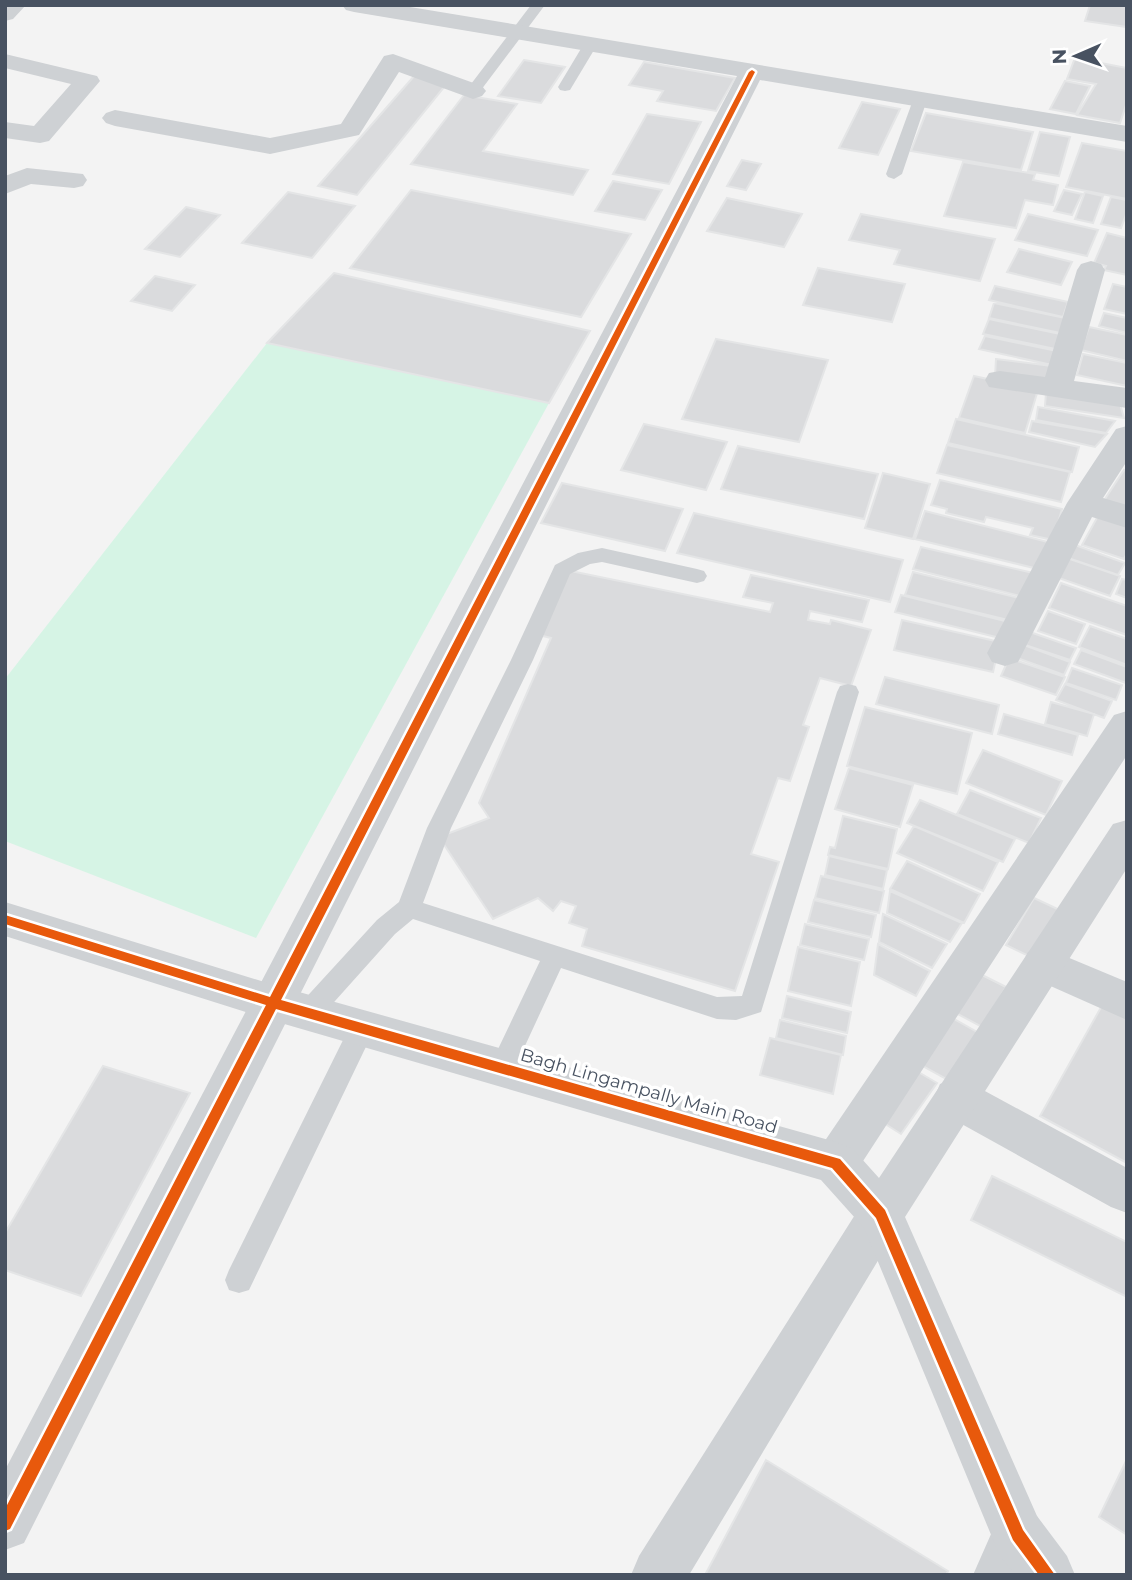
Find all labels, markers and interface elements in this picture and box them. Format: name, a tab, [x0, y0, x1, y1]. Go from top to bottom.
north arrow	[1041, 21, 1111, 91]
text: N	[1048, 48, 1071, 65]
street label: Bagh Lingampally Main Road	[518, 1044, 780, 1138]

